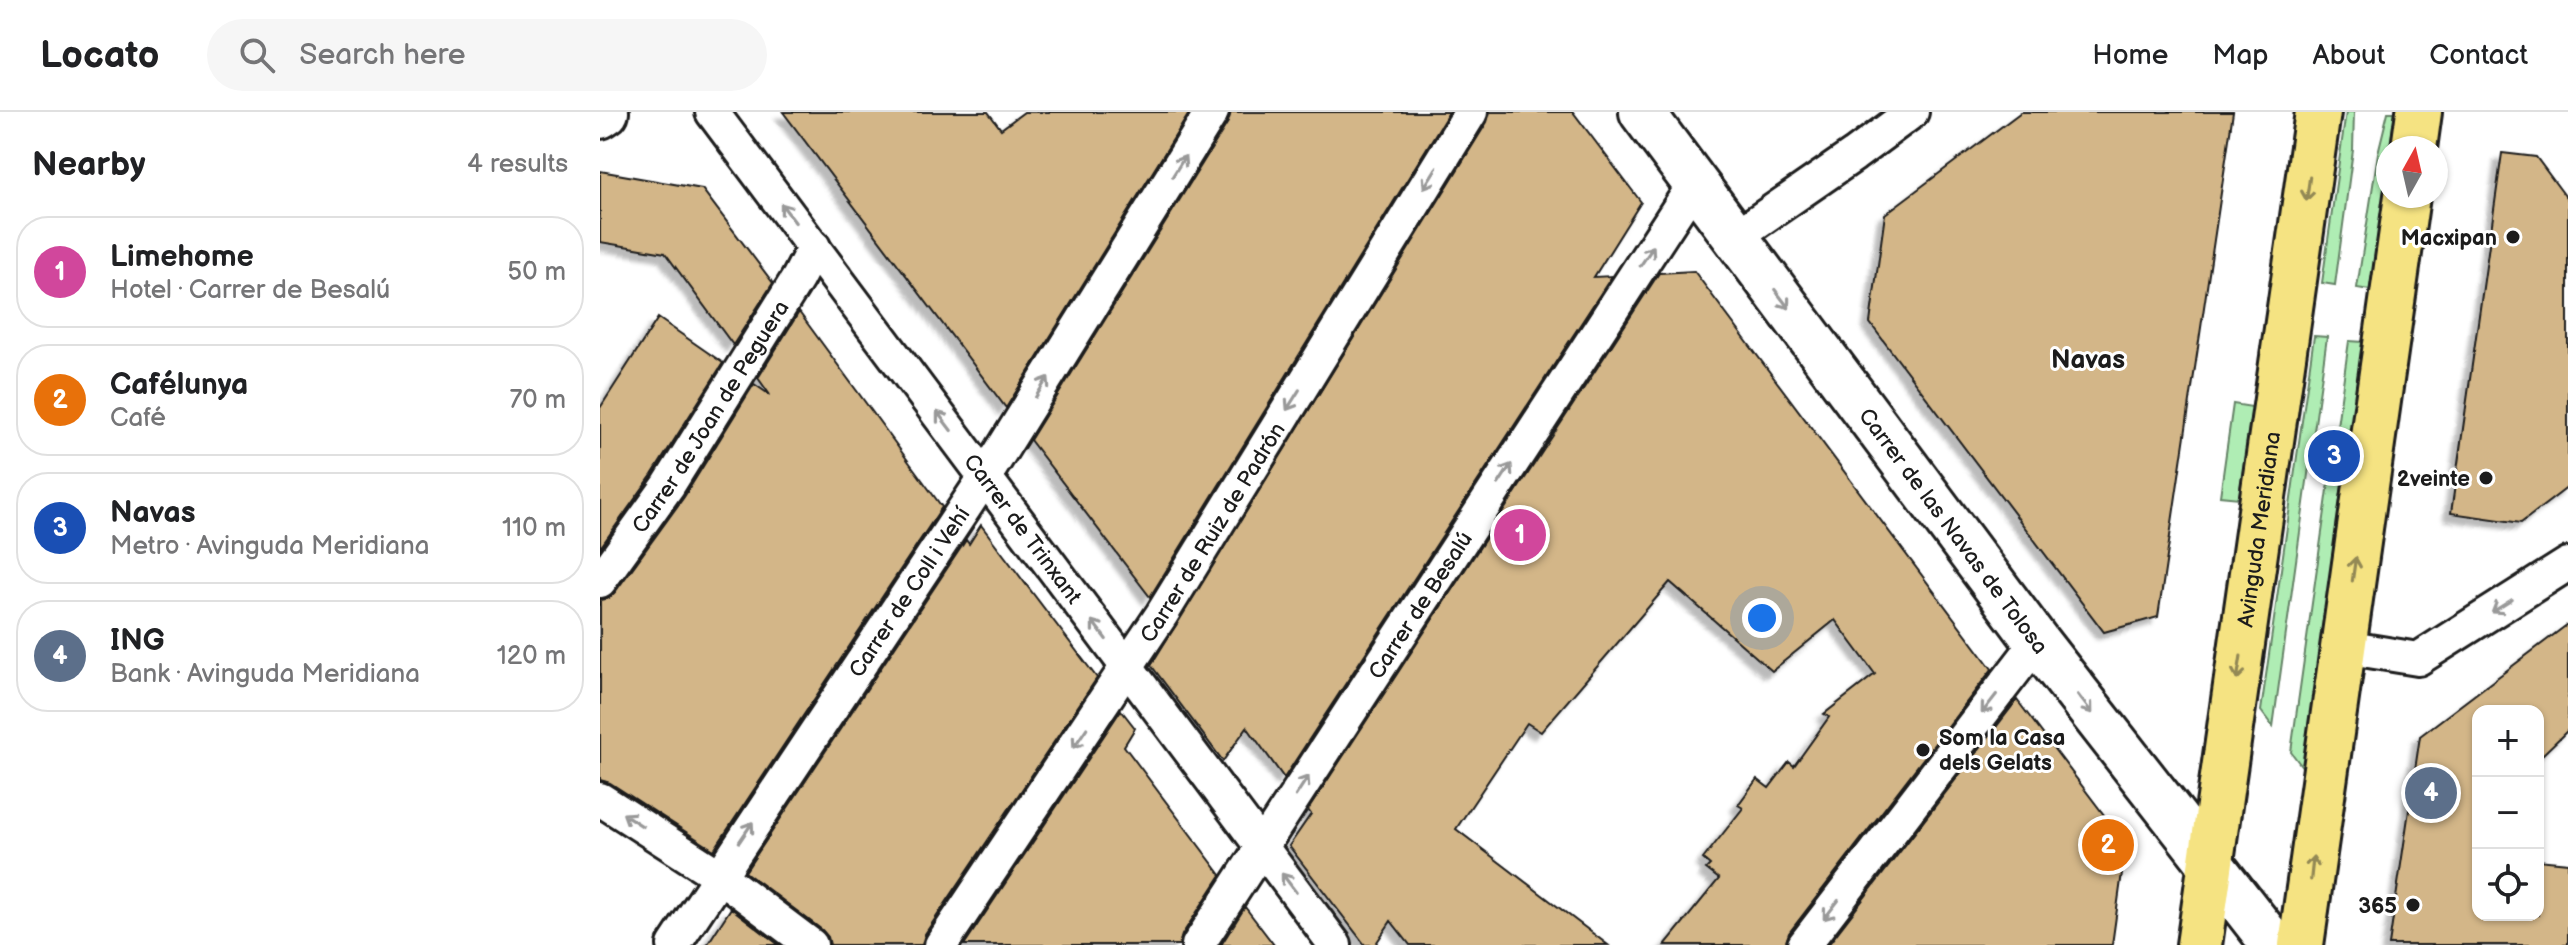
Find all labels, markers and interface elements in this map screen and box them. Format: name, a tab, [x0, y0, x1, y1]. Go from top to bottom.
search box	[207, 19, 767, 91]
text: Locato	[40, 33, 159, 78]
icon: search	[235, 33, 279, 77]
text: Search here	[299, 37, 466, 73]
text: Home	[2092, 39, 2168, 72]
text: Map	[2212, 39, 2269, 72]
text: About	[2313, 39, 2385, 72]
text: Contact	[2429, 39, 2528, 72]
north arrow	[2376, 136, 2448, 208]
text: Nearby	[32, 144, 146, 185]
text: 4 results	[467, 149, 568, 180]
one-way arrow	[1171, 155, 1187, 178]
one-way arrow	[1421, 167, 1438, 189]
one-way arrow	[2300, 176, 2315, 201]
one-way arrow	[780, 203, 797, 224]
place label: Macxipan	[2401, 225, 2497, 252]
marker: Macxipan	[2504, 228, 2522, 246]
text: Limehome	[110, 239, 254, 275]
one-way arrow	[1638, 246, 1655, 268]
text: 1	[55, 257, 65, 288]
text: 50 m	[507, 257, 566, 288]
text: Hotel · Carrer de Besalú	[110, 275, 390, 306]
one-way arrow	[1773, 288, 1790, 310]
street label: Carrer de Joan de Peguera	[627, 296, 796, 539]
district label: Navas	[2051, 345, 2125, 376]
text: Cafélunya	[110, 367, 248, 403]
one-way arrow	[1034, 376, 1050, 399]
text: 2	[52, 385, 68, 416]
text: 70 m	[509, 385, 566, 416]
one-way arrow	[1285, 388, 1301, 411]
text: Café	[110, 403, 166, 434]
street label: Carrer de las Navas de Tolosa	[1852, 403, 2053, 660]
one-way arrow	[935, 411, 952, 433]
street label: Carrer de Ruiz de Padrón	[1135, 418, 1292, 648]
pin: 3	[2308, 426, 2360, 486]
street label: Avinguda Meridiana	[2233, 430, 2287, 629]
street label: Carrer de Trinxant	[957, 449, 1087, 610]
one-way arrow	[1497, 463, 1513, 486]
place label: 2veinte	[2397, 466, 2470, 493]
marker: 2veinte	[2477, 469, 2495, 487]
text: Navas	[110, 495, 195, 531]
street label: Carrer de Coll i Vehí	[844, 502, 977, 683]
pin: 1	[1494, 505, 1546, 565]
text: 3	[52, 513, 68, 544]
text: 110 m	[502, 513, 566, 544]
street label: Carrer de Besalú	[1363, 527, 1479, 685]
text: Metro · Avinguda Meridiana	[110, 531, 429, 562]
one-way arrow	[2347, 557, 2362, 583]
your location	[1742, 598, 1782, 638]
one-way arrow	[2491, 598, 2514, 614]
one-way arrow	[1091, 619, 1108, 641]
text: ING	[110, 623, 165, 659]
text: 4	[52, 641, 68, 672]
text: 120 m	[497, 641, 566, 672]
one-way arrow	[2231, 655, 2246, 681]
text: Bank · Avinguda Meridiana	[110, 659, 420, 690]
one-way arrow	[1981, 693, 1998, 714]
one-way arrow	[2076, 693, 2094, 714]
map controls	[2472, 705, 2544, 921]
button: +	[2472, 705, 2544, 777]
place label: Som la Casa dels Gelats	[1939, 725, 2065, 777]
one-way arrow	[1071, 726, 1087, 749]
marker: Som la Casa dels Gelats	[1914, 741, 1932, 759]
pin: 4	[2405, 763, 2457, 823]
one-way arrow	[1294, 775, 1310, 798]
button: −	[2472, 777, 2544, 849]
one-way arrow	[622, 811, 645, 827]
pin: 2	[2082, 815, 2134, 875]
one-way arrow	[738, 822, 755, 844]
button: locate	[2472, 849, 2544, 921]
one-way arrow	[2304, 855, 2319, 882]
one-way arrow	[1280, 872, 1297, 894]
place label: 365	[2358, 893, 2397, 920]
marker: 365	[2404, 896, 2422, 914]
one-way arrow	[1822, 899, 1839, 920]

